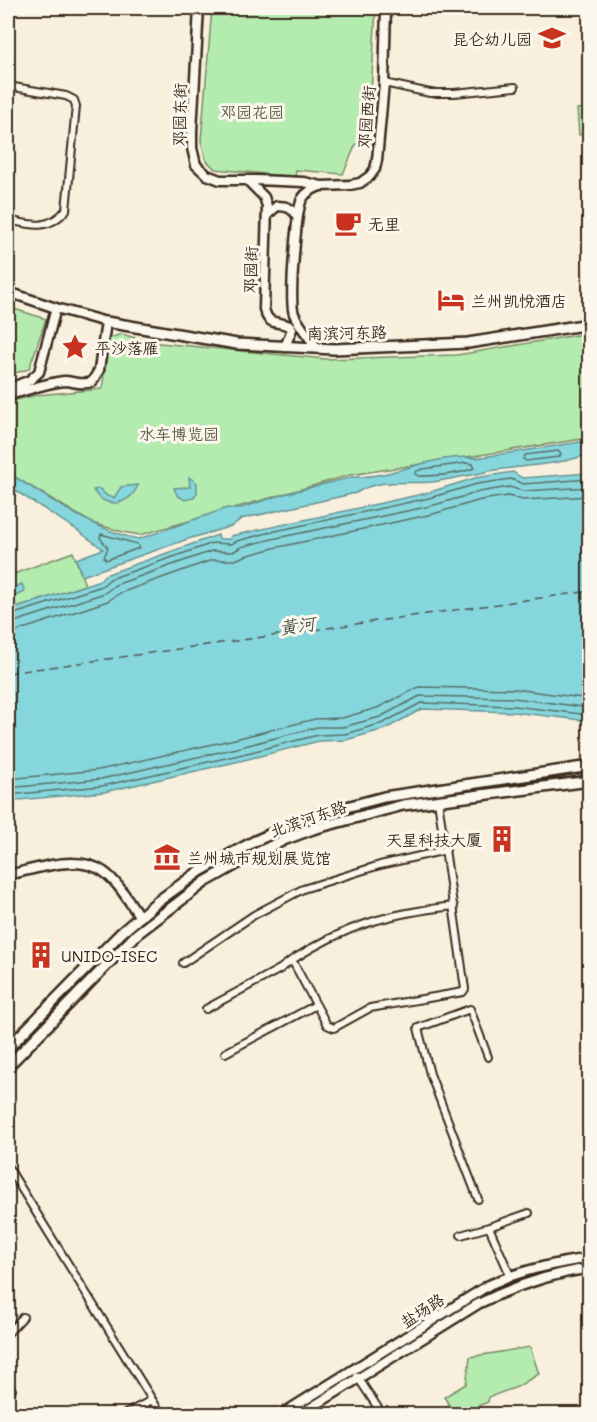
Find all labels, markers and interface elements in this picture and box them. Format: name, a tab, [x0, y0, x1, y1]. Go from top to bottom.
school or university icon: 昆仑幼儿园	[537, 23, 567, 53]
place label: 昆仑幼儿园	[452, 28, 532, 49]
street label: 邓园东街	[168, 83, 190, 147]
street label: 邓园西街	[353, 84, 379, 150]
park label: 邓园花园	[220, 101, 284, 122]
cafe icon: 无里	[333, 208, 363, 238]
place label: 无里	[368, 213, 400, 234]
street label: 邓园街	[239, 246, 261, 294]
hotel icon: 兰州凯悦酒店	[436, 285, 466, 315]
place label: 兰州凯悦酒店	[471, 290, 567, 311]
street label: 南滨河东路	[307, 321, 387, 343]
place icon: 平沙落雁	[60, 332, 90, 362]
place label: 平沙落雁	[95, 337, 159, 358]
park label: 水车博览园	[139, 423, 219, 444]
water label: 黄河	[278, 610, 319, 639]
street label: 北滨河东路	[267, 795, 349, 841]
building icon: 天星科技大厦	[487, 824, 517, 854]
place label: 天星科技大厦	[386, 829, 482, 850]
museum icon: 兰州城市规划展览馆	[152, 842, 182, 872]
place label: 兰州城市规划展览馆	[187, 847, 331, 868]
building icon: UNIDO-ISEC	[26, 940, 56, 970]
place label: UNIDO-ISEC	[61, 945, 158, 966]
street label: 盐场路	[396, 1288, 448, 1332]

